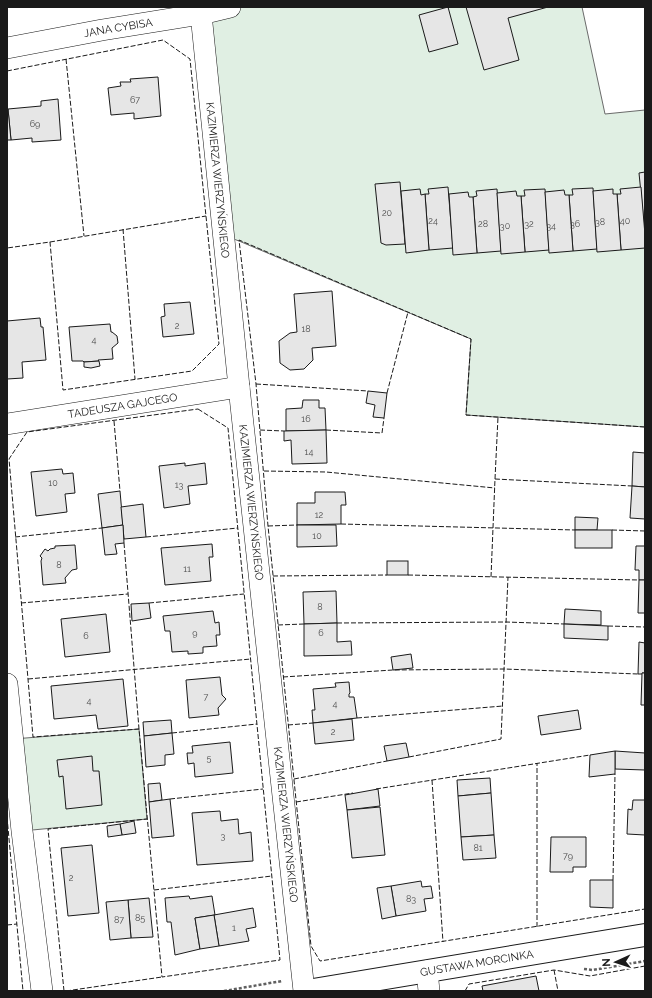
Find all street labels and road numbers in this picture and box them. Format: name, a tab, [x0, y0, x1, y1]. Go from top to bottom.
street label: JANA CYBISA	[83, 16, 154, 40]
street label: KAZIMIERZA WIERZYŃSKIEGO	[203, 102, 232, 259]
street label: TADEUSZA GAJCEGO	[67, 391, 178, 421]
street label: KAZIMIERZA WIERZYŃSKIEGO	[236, 424, 266, 581]
street label: KAZIMIERZA WIERZYŃSKIEGO	[271, 746, 300, 903]
street label: GUSTAWA MORCINKA	[419, 947, 535, 979]

